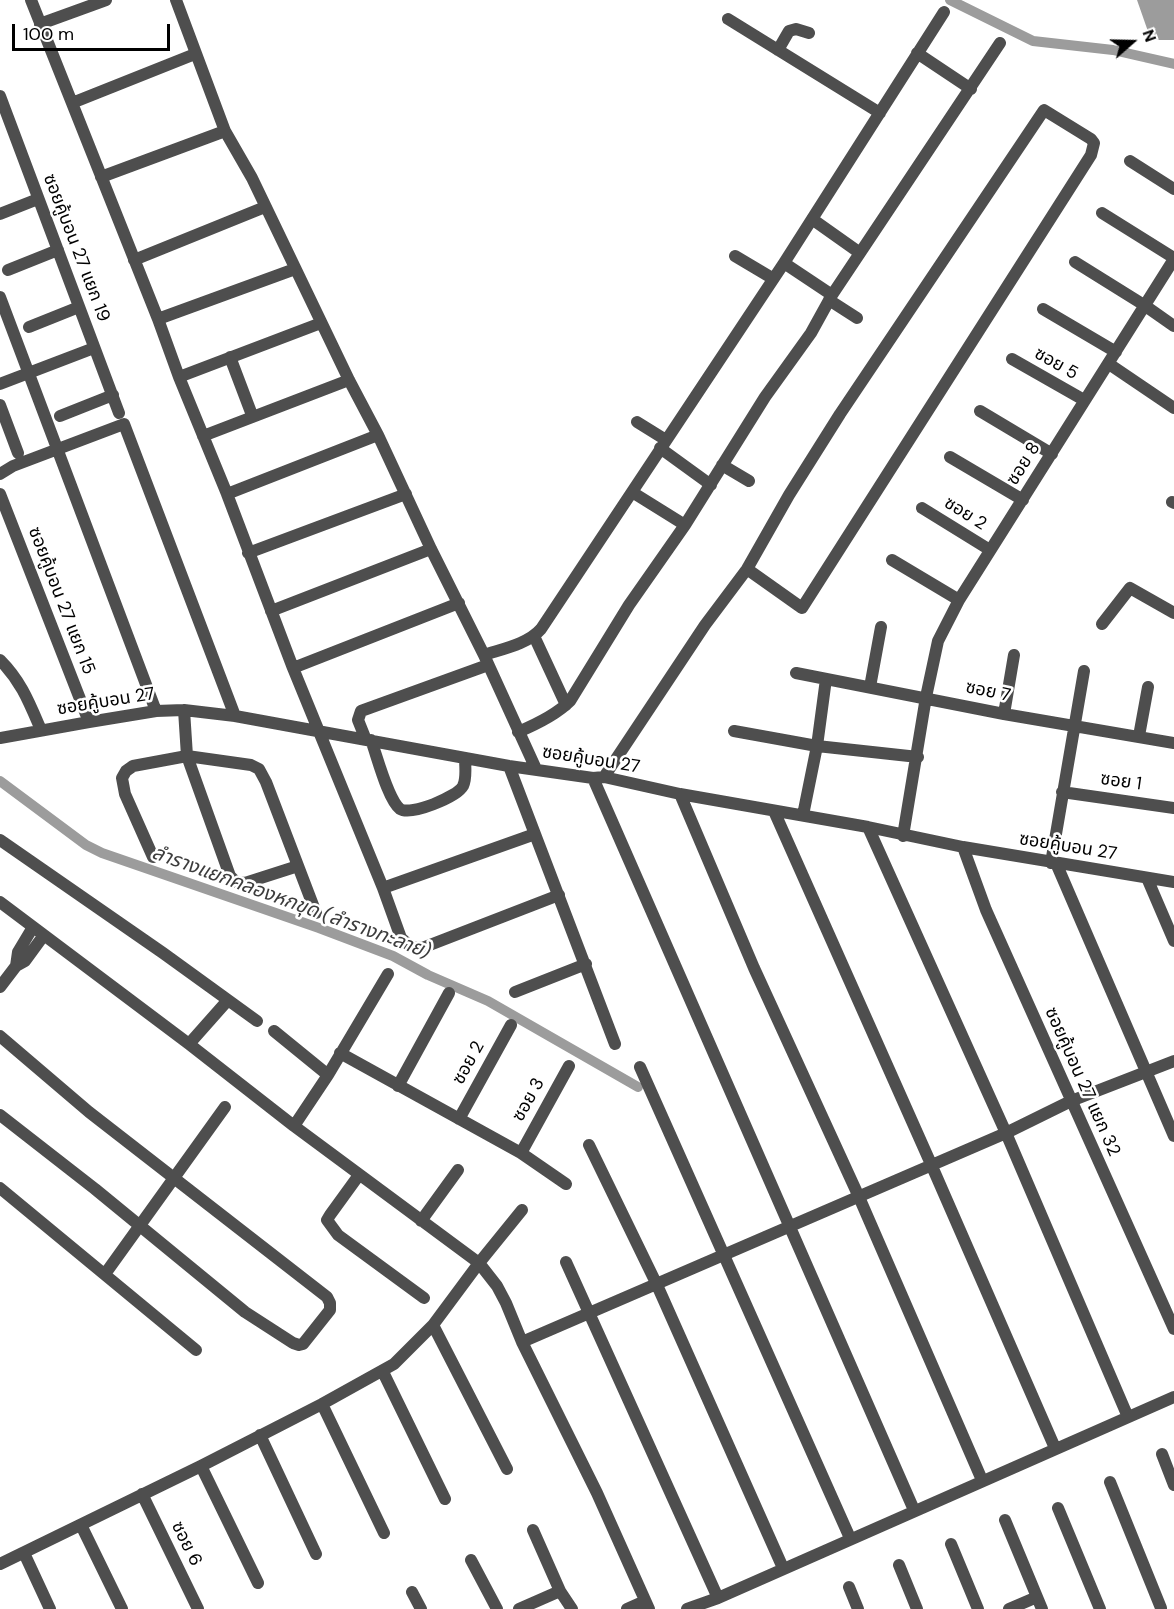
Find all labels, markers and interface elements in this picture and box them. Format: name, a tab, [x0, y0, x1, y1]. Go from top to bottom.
scale bar	[15, 12, 172, 50]
north arrow	[1102, 12, 1162, 72]
text: 100 m	[23, 22, 74, 46]
text: N	[1138, 27, 1161, 45]
street label: ซอยคู้บอน 27 แยก 19	[38, 171, 114, 325]
street label: ซอย 5	[1030, 343, 1082, 385]
street label: ซอย 8	[1002, 438, 1046, 490]
street label: ซอย 2	[940, 493, 990, 535]
street label: ซอยคู้บอน 27 แยก 15	[23, 524, 99, 678]
street label: ซอย 7	[964, 677, 1012, 707]
street label: ซอยคู้บอน 27	[56, 684, 156, 720]
street label: ซอยคู้บอน 27	[541, 742, 641, 778]
street label: ซอย 1	[1099, 768, 1143, 796]
street label: ซอยคู้บอน 27	[1018, 829, 1118, 865]
water label: ลำรางแยกคลองหกขุด (ลำรางทะลาย)	[148, 841, 434, 965]
street label: ซอยคู้บอน 27 แยก 32	[1039, 1004, 1125, 1160]
street label: ซอย 2	[448, 1038, 490, 1088]
street label: ซอย 3	[508, 1074, 550, 1126]
street label: ซอย 6	[166, 1518, 206, 1570]

